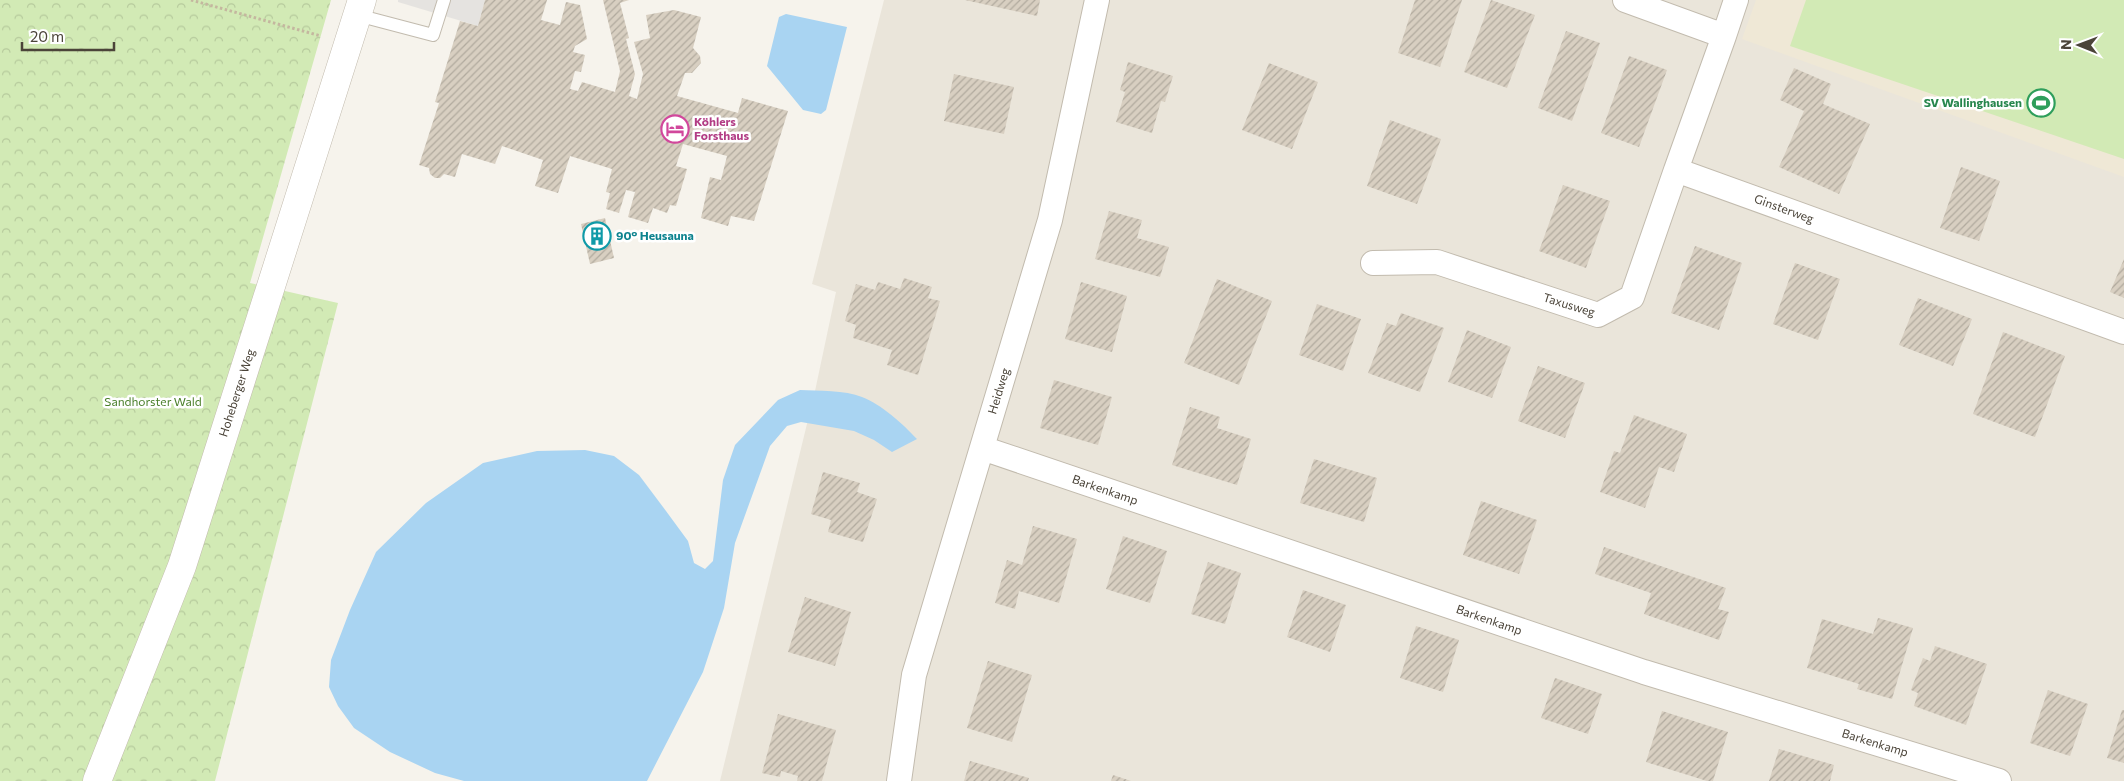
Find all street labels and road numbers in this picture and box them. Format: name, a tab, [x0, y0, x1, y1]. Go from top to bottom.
street label: Ginsterweg	[1753, 191, 1817, 225]
street label: Taxusweg	[1542, 290, 1597, 319]
street label: Hoheberger Weg	[215, 346, 257, 438]
street label: Heidweg	[984, 365, 1012, 416]
street label: Barkenkamp	[1071, 471, 1140, 507]
street label: Barkenkamp	[1455, 601, 1524, 637]
street label: Barkenkamp	[1840, 725, 1910, 759]

